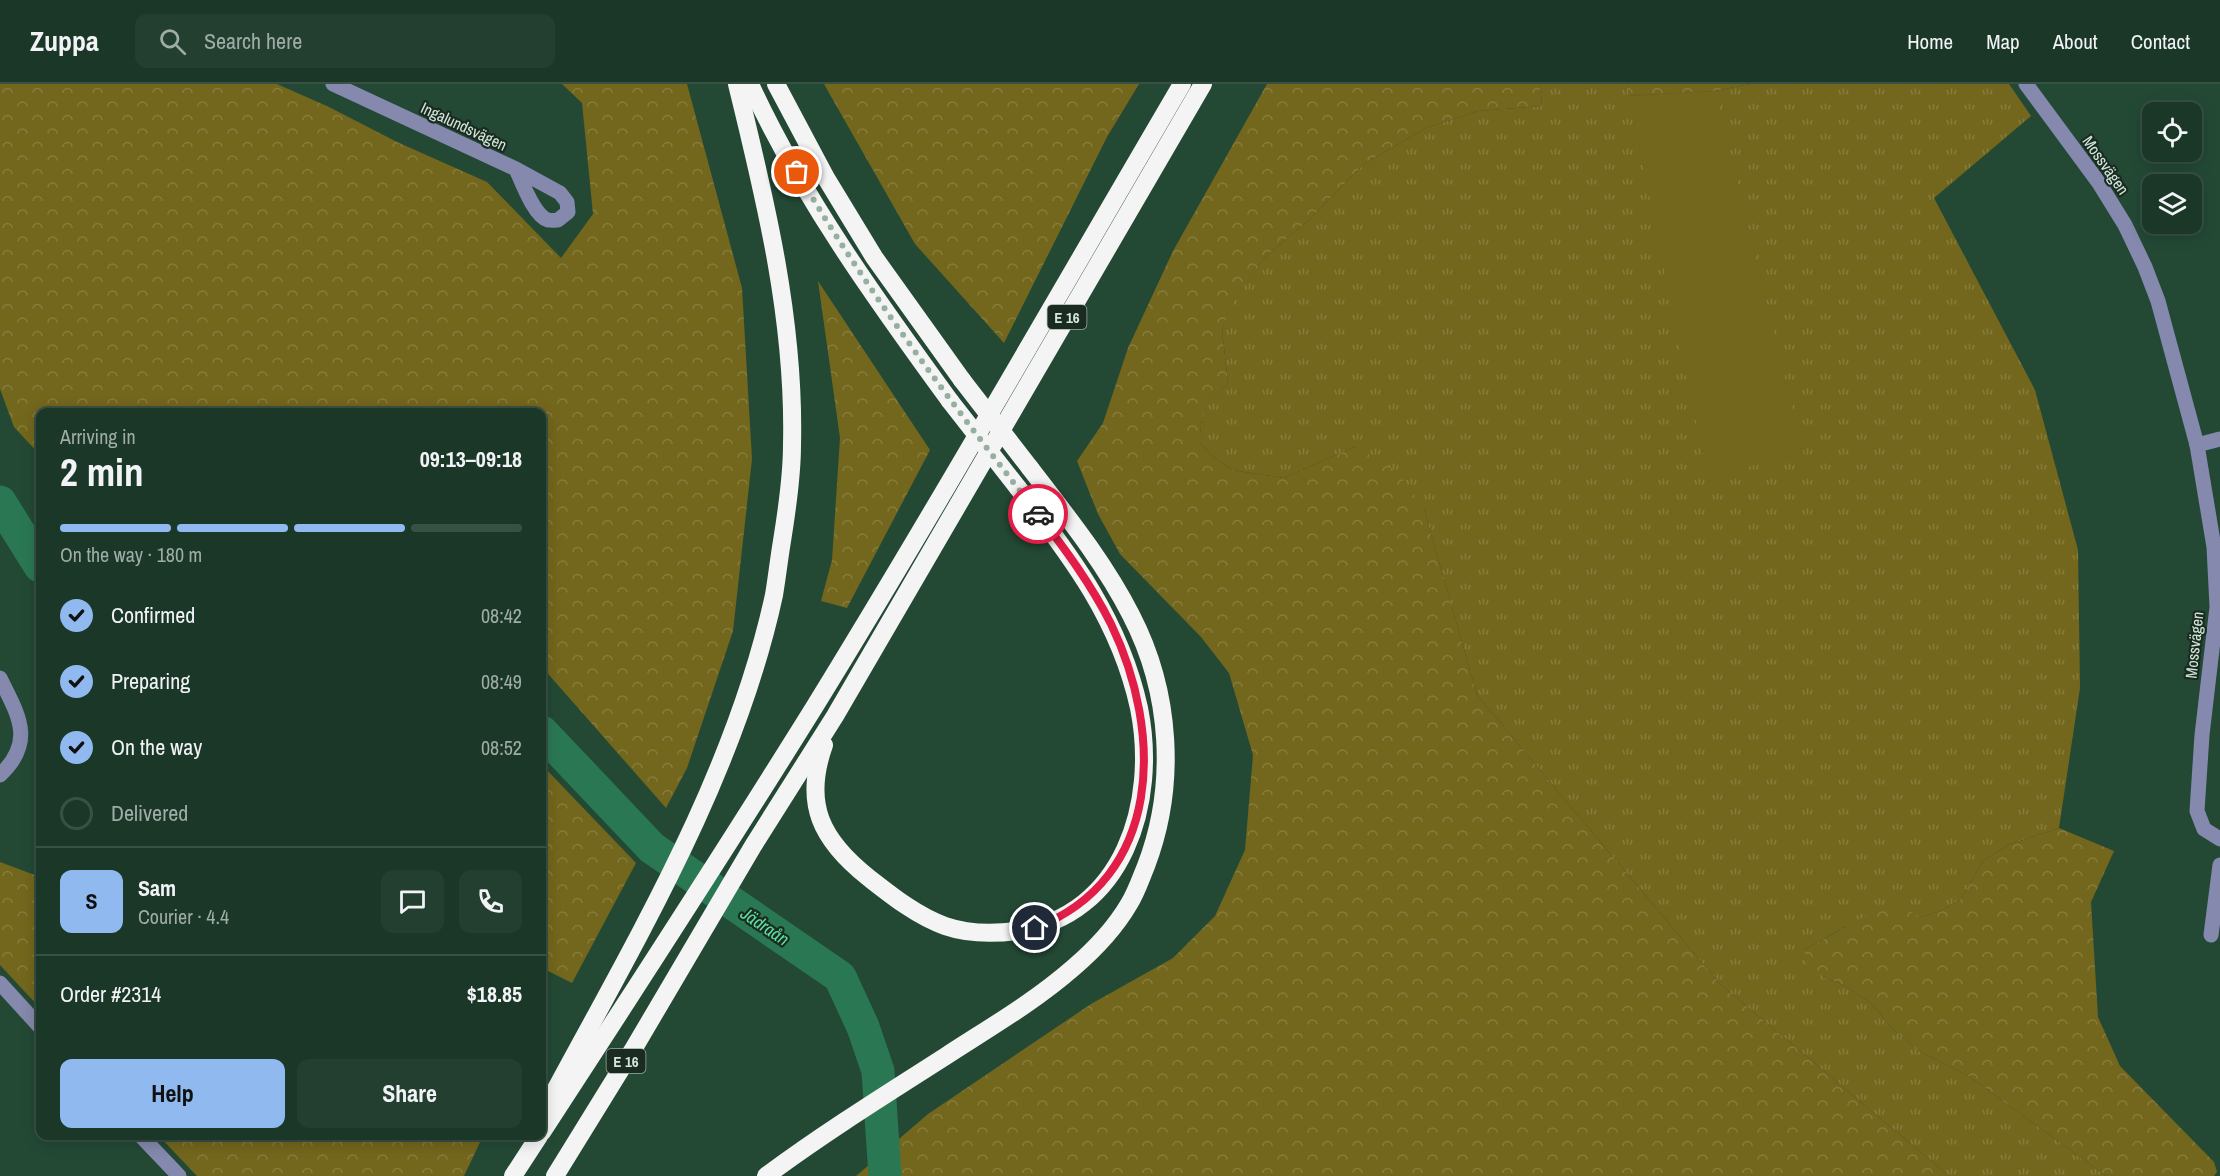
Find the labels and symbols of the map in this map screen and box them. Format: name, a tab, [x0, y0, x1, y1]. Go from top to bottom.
street label: Ingalundsvägen	[417, 96, 511, 156]
street label: Mossvägen	[2078, 131, 2134, 199]
pin	[771, 146, 822, 197]
road number: E 16	[1048, 305, 1086, 329]
courier	[1008, 484, 1068, 544]
street label: Mossvägen	[2180, 610, 2208, 680]
water label: Jädraån	[735, 900, 794, 951]
pin	[1009, 902, 1060, 953]
road number: E 16	[606, 1049, 646, 1073]

